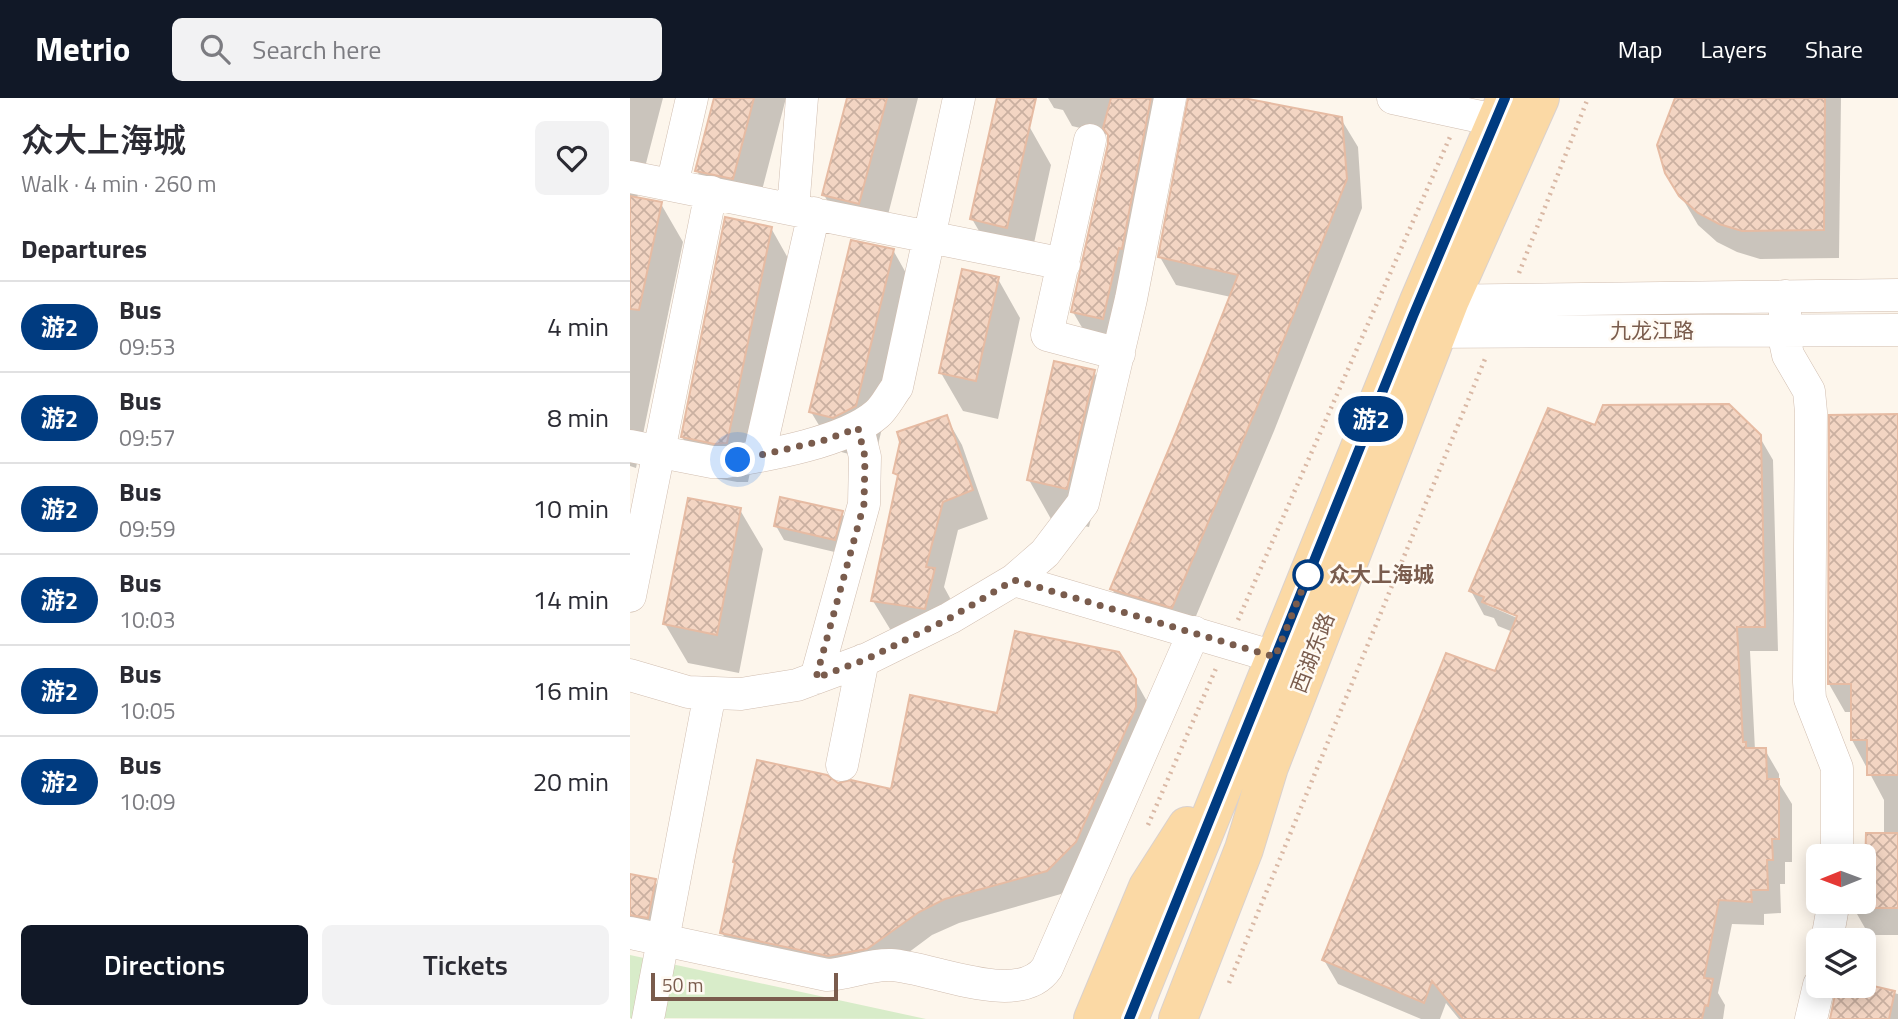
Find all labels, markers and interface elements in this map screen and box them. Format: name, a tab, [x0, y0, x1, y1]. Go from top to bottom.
search box	[172, 18, 662, 81]
text: Metrio	[35, 24, 130, 74]
icon: search	[196, 30, 234, 68]
text: Search here	[252, 30, 381, 69]
text: Map	[1618, 31, 1663, 67]
text: Layers	[1701, 31, 1767, 67]
text: Share	[1805, 31, 1863, 67]
text: 众大上海城	[21, 115, 186, 165]
button: heart	[535, 121, 609, 195]
text: Walk · 4 min · 260 m	[21, 166, 217, 201]
text: Departures	[21, 229, 147, 268]
text: Bus	[119, 290, 161, 329]
text: 4 min	[547, 307, 609, 346]
text: 游2	[41, 309, 78, 345]
street label: 九龙江路	[1610, 314, 1694, 346]
text: 09:53	[119, 329, 176, 364]
text: Bus	[119, 381, 161, 420]
line badge: 游2	[1340, 396, 1402, 442]
text: 8 min	[547, 398, 609, 437]
text: 游2	[41, 400, 78, 436]
text: 游2	[1352, 401, 1390, 437]
text: 09:57	[119, 420, 176, 455]
your location	[720, 442, 755, 477]
text: Bus	[119, 472, 161, 511]
text: 10 min	[533, 489, 609, 528]
text: 游2	[41, 491, 78, 527]
text: 09:59	[119, 511, 176, 546]
place label: 众大上海城	[1329, 558, 1434, 590]
marker: 众大上海城	[1293, 560, 1323, 590]
text: Bus	[119, 563, 161, 602]
text: 14 min	[533, 580, 609, 619]
text: 游2	[41, 582, 78, 618]
text: 10:03	[119, 602, 176, 637]
street label: 西湖东路	[1282, 608, 1342, 698]
text: Bus	[119, 654, 161, 693]
text: 16 min	[533, 671, 609, 710]
text: 游2	[41, 673, 78, 709]
text: 10:05	[119, 693, 176, 728]
text: Bus	[119, 745, 161, 784]
text: 20 min	[533, 762, 609, 801]
text: 游2	[41, 764, 78, 800]
text: 10:09	[119, 784, 176, 819]
north arrow	[1806, 844, 1876, 914]
map controls	[1806, 844, 1876, 998]
button: Directions	[21, 925, 308, 1005]
button: Tickets	[322, 925, 609, 1005]
button: layers	[1806, 928, 1876, 998]
scale bar	[651, 970, 838, 1002]
text: 50 m	[662, 970, 703, 999]

